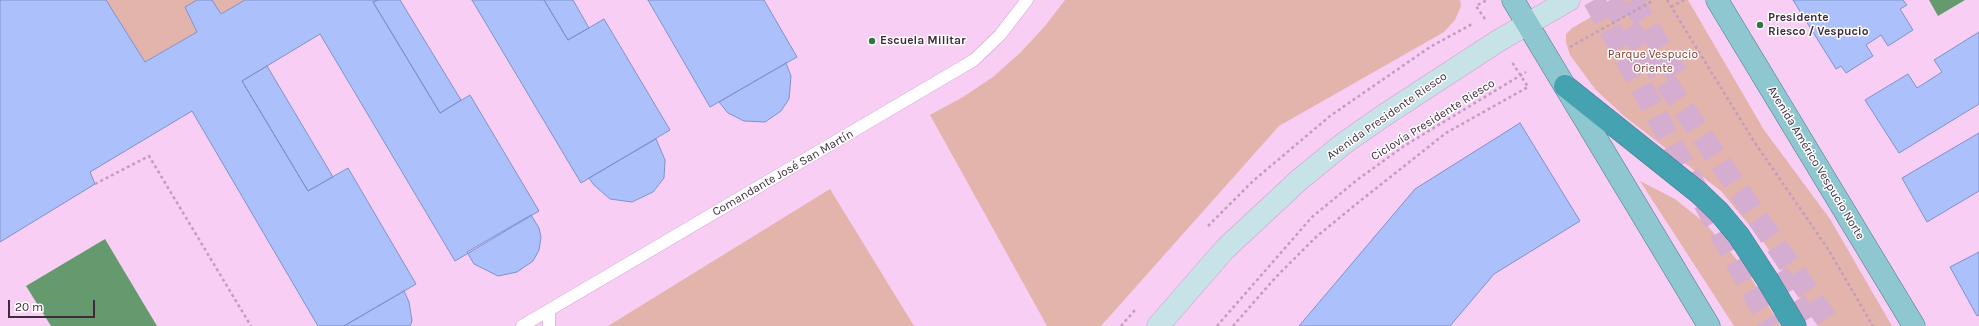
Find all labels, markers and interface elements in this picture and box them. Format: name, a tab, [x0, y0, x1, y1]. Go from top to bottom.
place label: Presidente Riesco / Vespucio	[1768, 11, 1869, 39]
marker: Presidente Riesco / Vespucio	[1755, 20, 1765, 30]
place label: Escuela Militar	[880, 34, 966, 48]
marker: Escuela Militar	[867, 36, 877, 46]
park label: Parque Vespucio Oriente	[1608, 48, 1698, 76]
street label: Avenida Presidente Riesco	[1324, 69, 1450, 163]
street label: Ciclovía Presidente Riesco	[1368, 76, 1498, 164]
street label: Avenida Américo Vespucio Norte	[1764, 84, 1868, 242]
street label: Comandante José San Martín	[710, 127, 856, 219]
scale bar	[10, 292, 97, 318]
text: 20 m	[15, 300, 43, 314]

